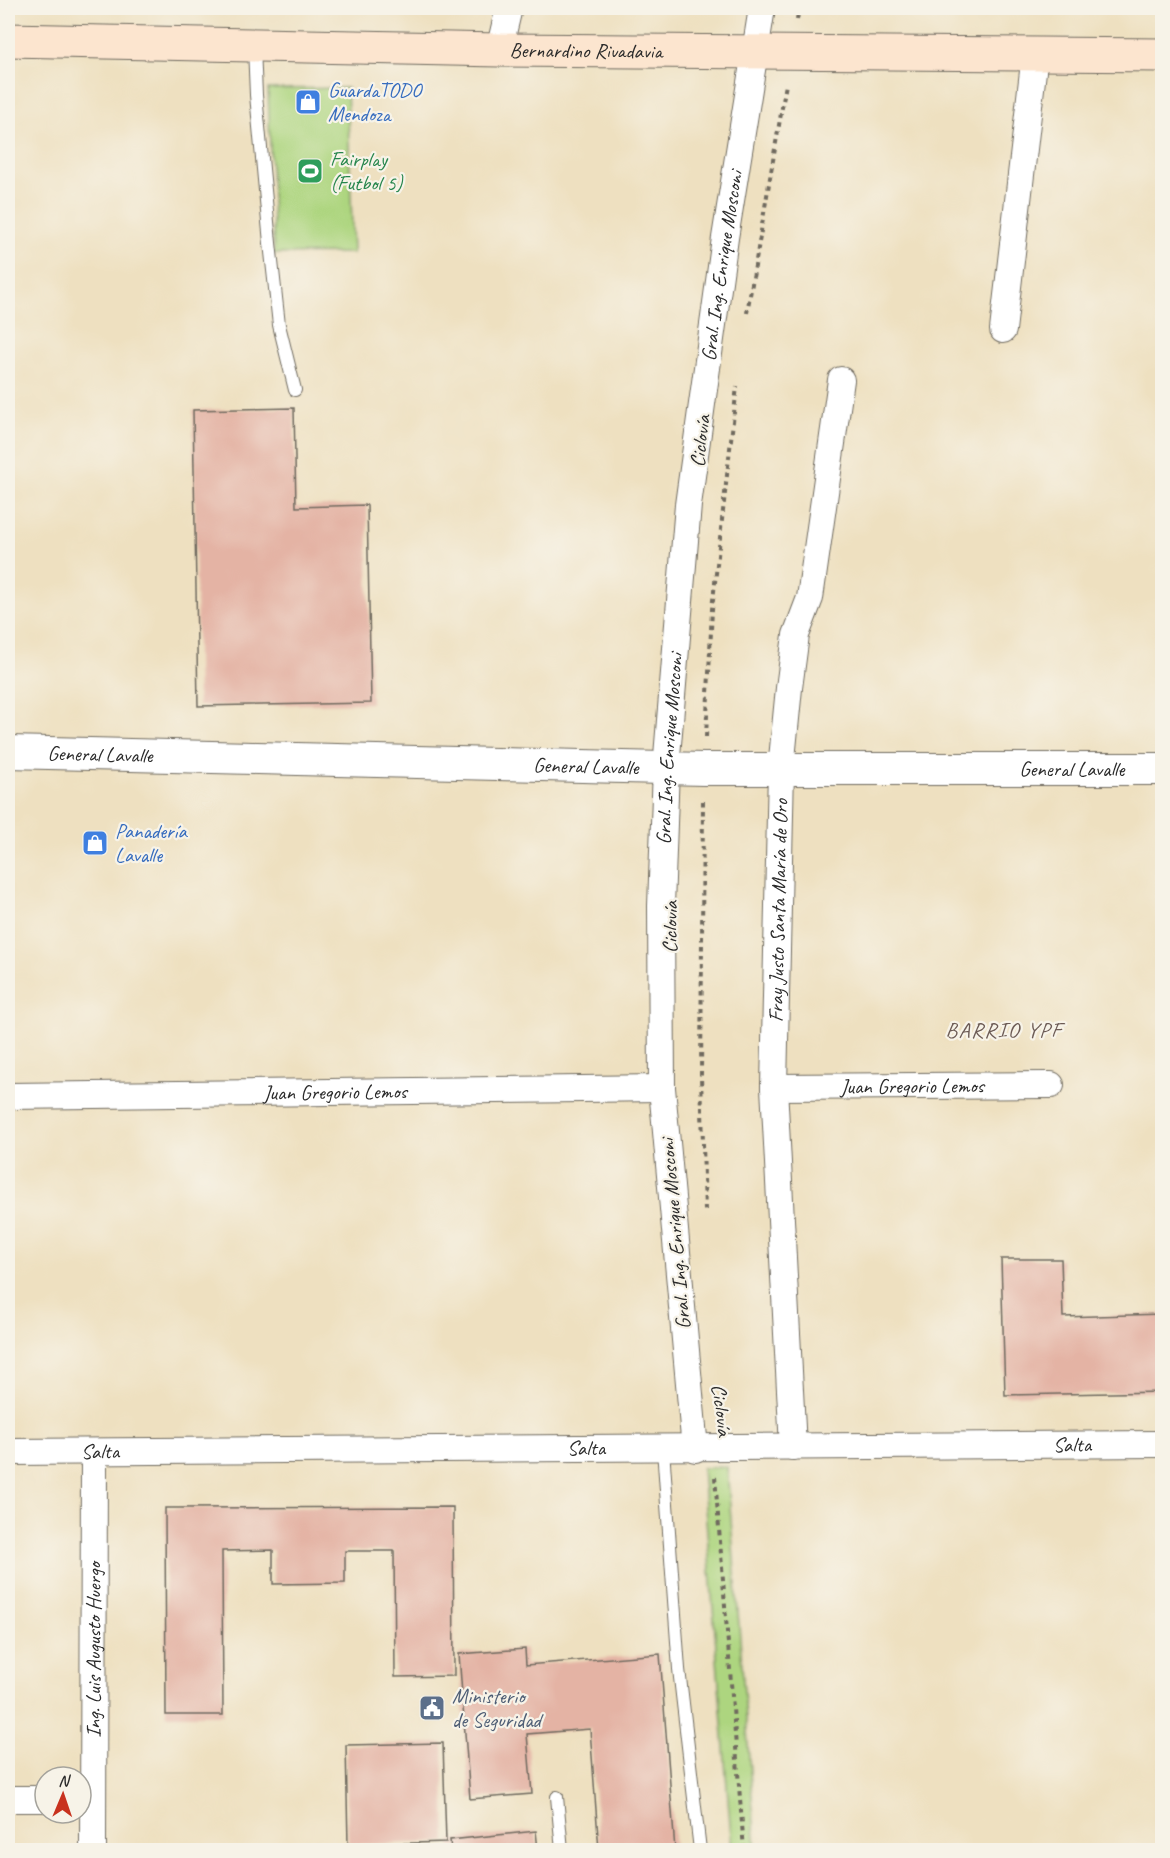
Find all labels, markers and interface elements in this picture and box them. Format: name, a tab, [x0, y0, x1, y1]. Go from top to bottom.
street label: Bernardino Rivadavia	[509, 37, 665, 64]
place label: GuardaTODO Mendoza	[328, 77, 424, 127]
shop icon: GuardaTODO Mendoza	[293, 87, 323, 117]
place label: Fairplay (Futbol 5)	[330, 146, 404, 196]
sports icon: Fairplay (Futbol 5)	[295, 156, 325, 186]
street label: Gral. Ing. Enrique Mosconi	[695, 166, 749, 363]
street label: Ciclovía	[684, 412, 716, 469]
street label: Gral. Ing. Enrique Mosconi	[650, 649, 689, 845]
street label: General Lavalle	[47, 740, 154, 769]
street label: General Lavalle	[533, 752, 640, 780]
street label: General Lavalle	[1019, 756, 1126, 782]
street label: Fray Justo Santa María de Oro	[762, 797, 793, 1022]
place label: Panadería Lavalle	[115, 818, 189, 868]
shop icon: Panadería Lavalle	[80, 828, 110, 858]
street label: Ciclovía	[657, 899, 683, 953]
district label: BARRIO YPF	[946, 1016, 1066, 1044]
street label: Juan Gregorio Lemos	[839, 1072, 986, 1100]
street label: Juan Gregorio Lemos	[262, 1078, 409, 1106]
street label: Gral. Ing. Enrique Mosconi	[653, 1134, 696, 1331]
street label: Ciclovía	[706, 1382, 738, 1439]
street label: Salta	[1053, 1431, 1093, 1458]
street label: Salta	[567, 1435, 607, 1461]
street label: Salta	[81, 1438, 121, 1464]
street label: Ing. Luis Augusto Huergo	[80, 1560, 107, 1738]
place label: Ministerio de Seguridad	[452, 1683, 545, 1733]
public building icon: Ministerio de Seguridad	[417, 1693, 447, 1723]
north arrow	[33, 1765, 93, 1825]
text: N	[58, 1771, 72, 1791]

